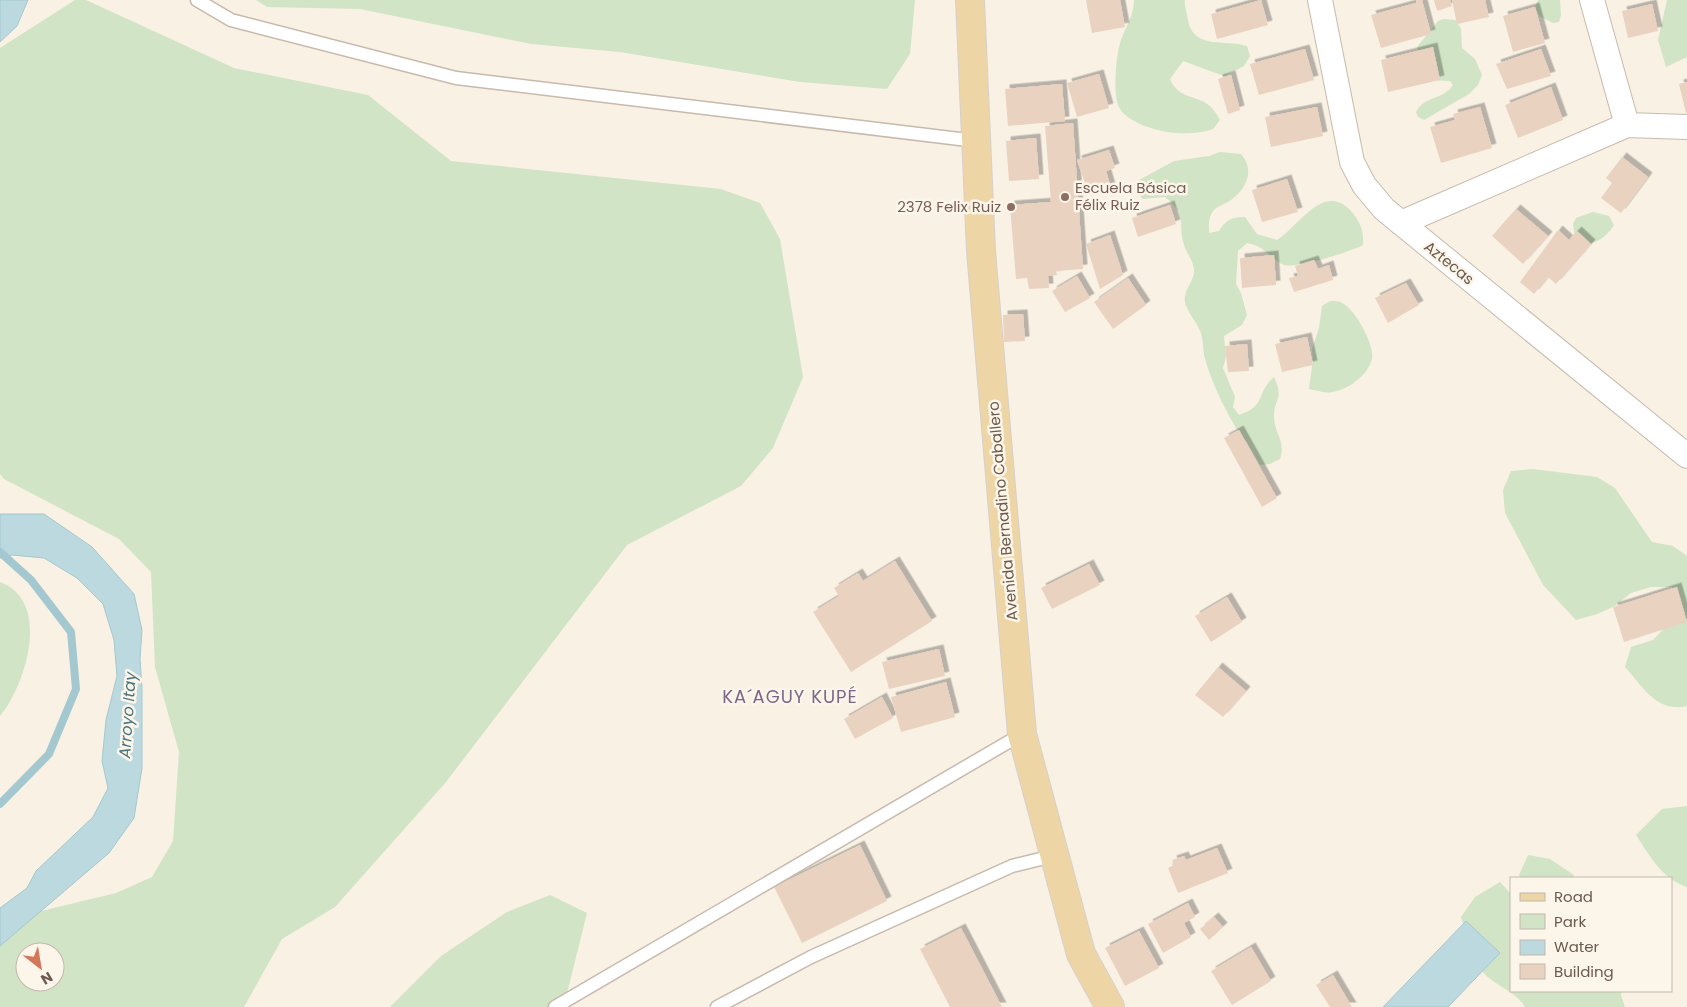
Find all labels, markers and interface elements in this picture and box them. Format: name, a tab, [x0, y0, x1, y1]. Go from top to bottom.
place label: Escuela Básica Félix Ruiz	[1075, 177, 1186, 215]
marker: Escuela Básica Félix Ruiz	[1059, 191, 1071, 203]
place label: 2378 Felix Ruiz	[897, 196, 1001, 217]
marker: 2378 Felix Ruiz	[1005, 201, 1017, 213]
street label: Aztecas	[1420, 236, 1479, 289]
street label: Avenida Bernadino Caballero	[982, 400, 1023, 622]
water label: Arroyo Itay	[113, 670, 142, 760]
district label: KA´AGUY KUPÉ	[722, 684, 858, 709]
legend	[1510, 877, 1672, 992]
text: Road	[1554, 886, 1593, 907]
text: Park	[1554, 911, 1586, 932]
text: Water	[1554, 936, 1600, 957]
north arrow	[15, 942, 65, 992]
text: Building	[1554, 961, 1614, 982]
text: N	[37, 967, 56, 989]

